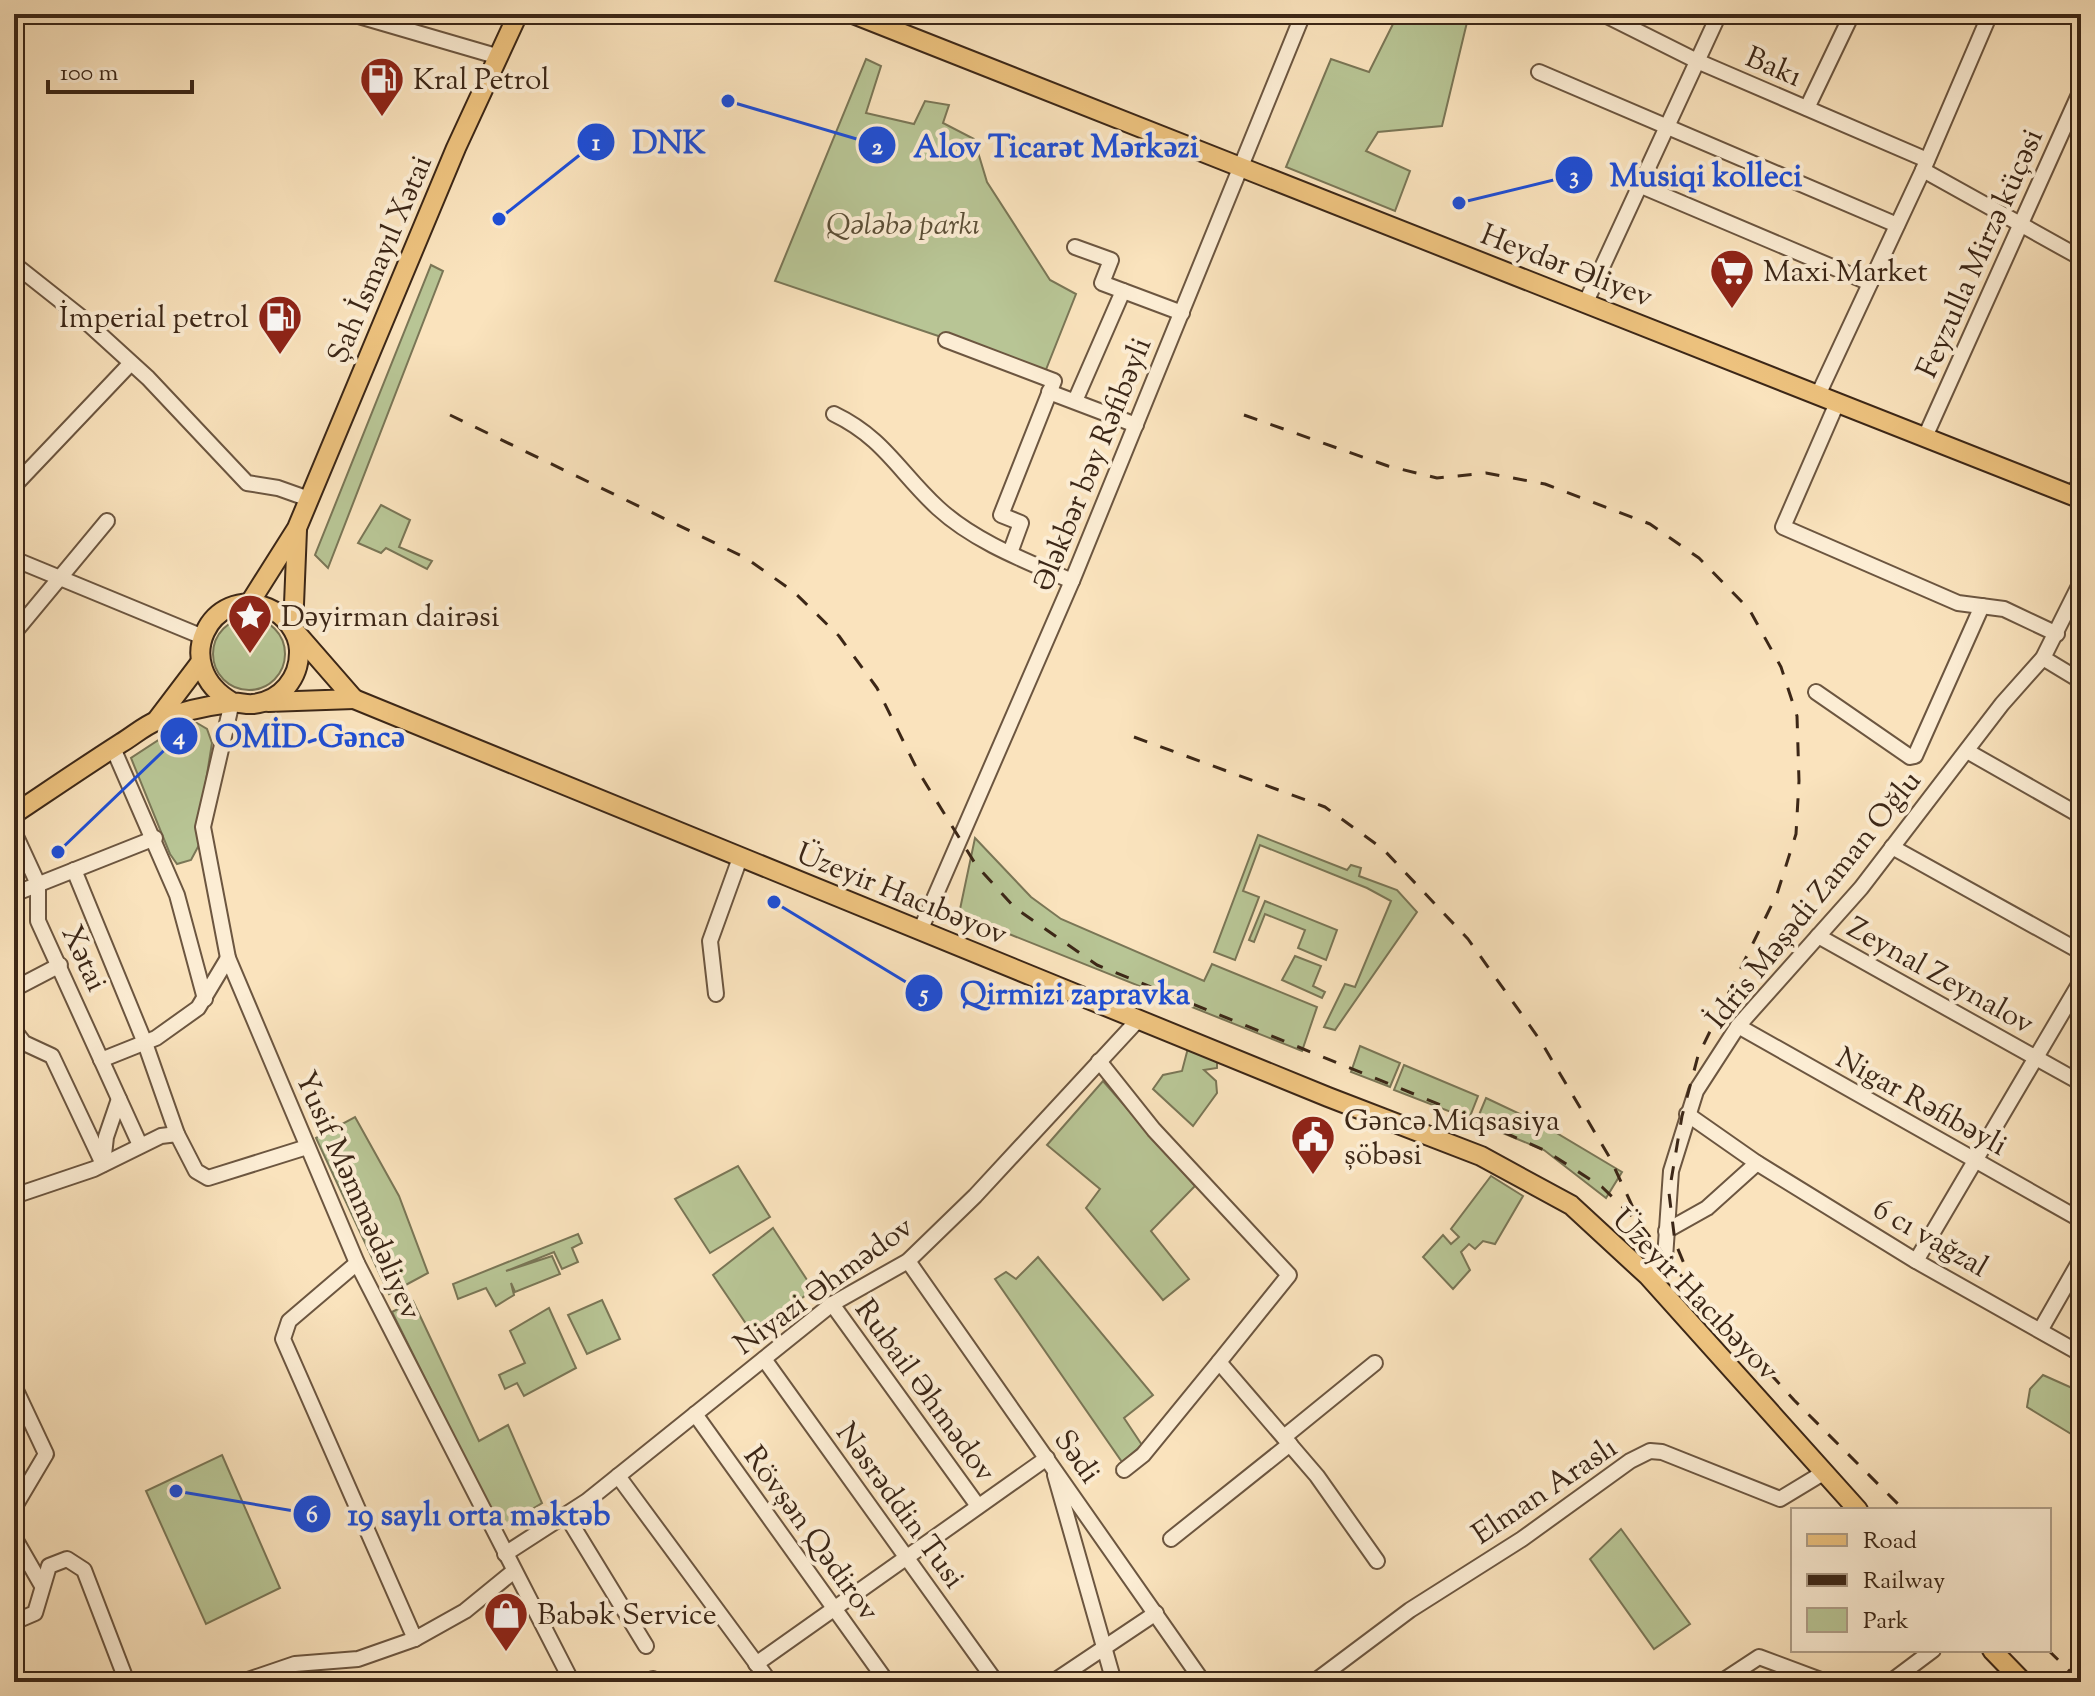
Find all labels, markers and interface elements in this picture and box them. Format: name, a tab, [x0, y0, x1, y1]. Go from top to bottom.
street label: Bakı	[1738, 37, 1808, 99]
scale bar	[48, 44, 192, 94]
fuel station icon: Kral Petrol	[358, 55, 406, 118]
text: 100 m	[60, 57, 118, 91]
place label: Kral Petrol	[413, 60, 550, 103]
callout: DNK	[576, 114, 721, 170]
callout: Alov Ticarət Mərkəzi	[857, 117, 1215, 173]
text: DNK	[632, 122, 707, 168]
street label: Feyzulla Mirzə küçəsi	[1907, 123, 2056, 385]
text: Alov Ticarət Mərkəzi	[913, 126, 1199, 172]
text: 1	[592, 127, 601, 161]
text: 2	[871, 131, 883, 165]
callout: Musiqi kolleci	[1554, 147, 1819, 203]
street label: Şah İsmayıl Xətai	[318, 149, 445, 371]
text: Musiqi kolleci	[1610, 155, 1802, 201]
text: 3	[1569, 160, 1579, 194]
park label: Qələbə parkı	[826, 205, 980, 248]
street label: Heydər Əliyev	[1474, 215, 1659, 320]
supermarket icon: Maxi Market	[1708, 247, 1756, 310]
place label: Maxi Market	[1763, 252, 1928, 295]
fuel station icon: İmperial petrol	[256, 293, 304, 356]
place label: İmperial petrol	[59, 298, 249, 341]
street label: Ələkbər bəy Rəfibəyli	[1023, 332, 1164, 598]
place icon: Dəyirman dairəsi	[226, 592, 274, 655]
place label: Dəyirman dairəsi	[281, 597, 499, 640]
callout: OMİD-Gəncə	[159, 708, 422, 764]
text: OMİD-Gəncə	[215, 716, 405, 762]
text: 4	[172, 721, 185, 755]
street label: İdris Məşədi Zaman Oğlu	[1697, 762, 1933, 1039]
street label: Üzeyir Hacıbəyov	[789, 833, 1013, 957]
street label: Zeynal Zeynalov	[1838, 908, 2041, 1047]
street label: Xətai	[49, 919, 117, 999]
callout: Qirmizi zapravka	[904, 965, 1206, 1021]
text: Qirmizi zapravka	[960, 973, 1191, 1019]
text: 5	[918, 978, 929, 1012]
street label: Nigar Rəfibəyli	[1827, 1038, 2014, 1168]
street label: Yusif Məmmədəliyev	[283, 1065, 431, 1327]
place label: Gəncə Miqsasiya şöbəsi	[1344, 1101, 1560, 1178]
public building icon: Gəncə Miqsasiya şöbəsi	[1289, 1113, 1337, 1176]
street label: 6 cı vağzal	[1864, 1189, 1996, 1290]
street label: Üzeyir Hacıbəyov	[1601, 1200, 1788, 1392]
street label: Niyazi Əhmədov	[726, 1207, 923, 1367]
street label: Rubail Əhmədov	[843, 1291, 1005, 1492]
street label: Nəsrəddin Tusi	[824, 1415, 974, 1598]
street label: Sədi	[1042, 1422, 1110, 1493]
street label: Elman Araslı	[1464, 1428, 1627, 1557]
street label: Rövşən Qədirov	[732, 1438, 889, 1631]
callout: 19 saylı orta məktəb	[292, 1486, 627, 1542]
text: 19 saylı orta məktəb	[348, 1494, 610, 1540]
text: 6	[306, 1499, 318, 1533]
legend	[1791, 1508, 2051, 1652]
text: Road	[1863, 1525, 1917, 1559]
text: Railway	[1863, 1565, 1945, 1599]
shop icon: Babək Service	[482, 1590, 530, 1653]
place label: Babək Service	[537, 1595, 717, 1638]
text: Park	[1863, 1605, 1909, 1639]

